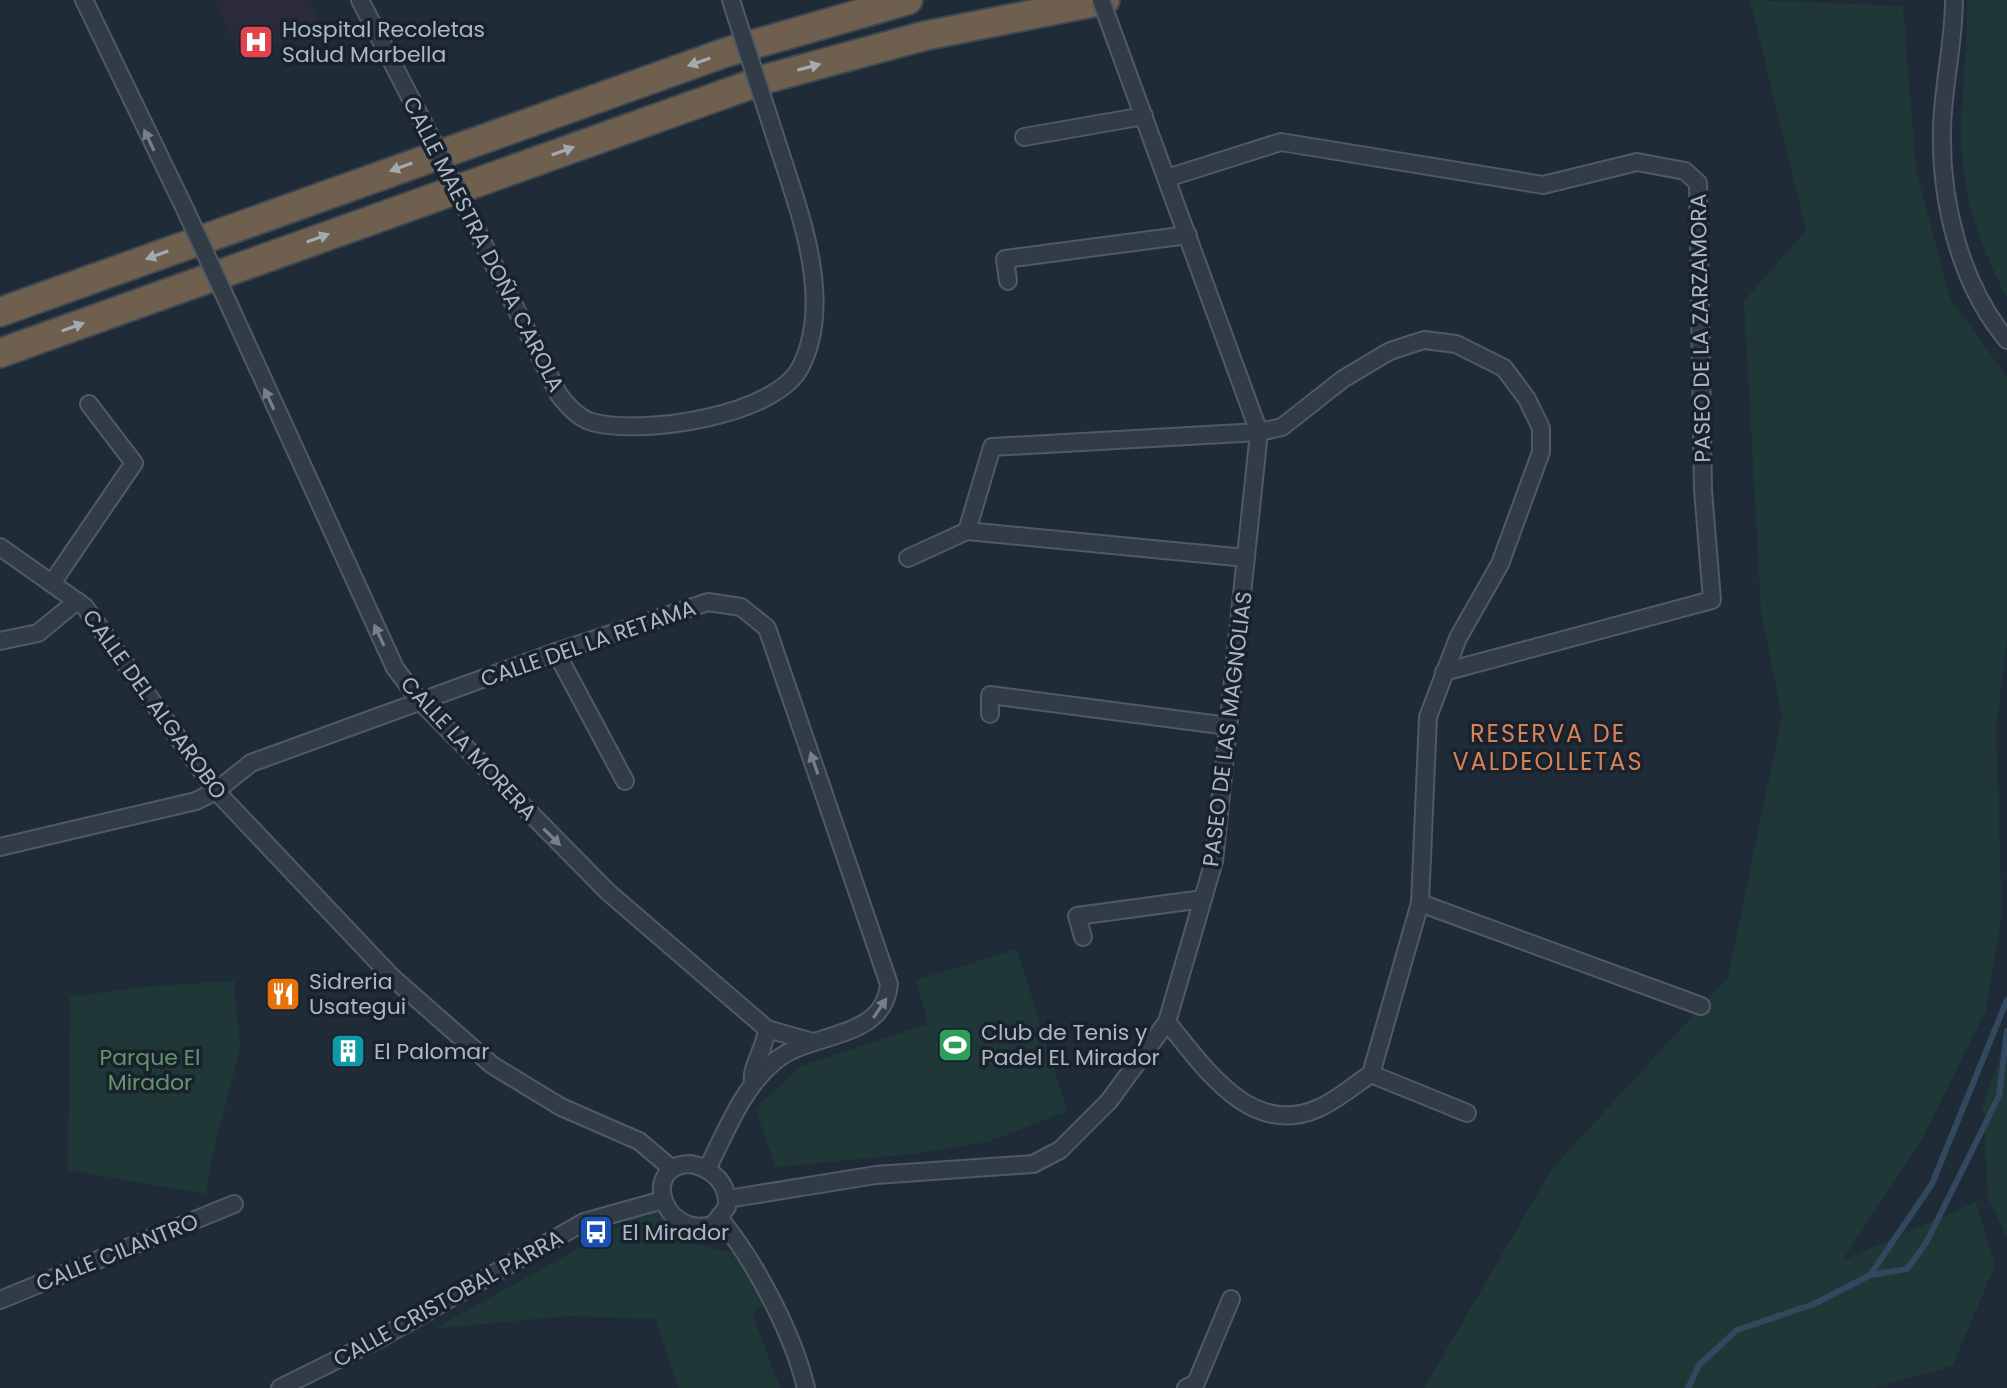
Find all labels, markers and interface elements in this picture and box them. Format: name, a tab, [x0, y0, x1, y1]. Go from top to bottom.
place label: Hospital Recoletas Salud Marbella	[282, 14, 485, 70]
hospital icon: Hospital Recoletas Salud Marbella	[237, 23, 275, 61]
one-way arrow	[687, 56, 711, 68]
one-way arrow	[797, 60, 821, 73]
street label: CALLE MAESTRA DOÑA CAROLA	[395, 91, 572, 397]
one-way arrow	[142, 128, 156, 152]
one-way arrow	[551, 144, 575, 156]
one-way arrow	[389, 161, 413, 173]
street label: PASEO DE LA ZARZAMORA	[1683, 193, 1718, 463]
one-way arrow	[306, 231, 330, 244]
one-way arrow	[145, 250, 169, 262]
one-way arrow	[61, 320, 85, 333]
one-way arrow	[262, 387, 276, 411]
street label: PASEO DE LAS MAGNOLIAS	[1195, 590, 1260, 868]
street label: CALLE DEL LA RETAMA	[476, 592, 700, 695]
street label: CALLE DEL ALGAROBO	[75, 603, 234, 806]
one-way arrow	[372, 623, 386, 646]
street label: CALLE LA MORERA	[393, 669, 544, 828]
district label: RESERVA DE VALDEOLLETAS	[1452, 717, 1644, 778]
one-way arrow	[808, 751, 820, 775]
one-way arrow	[542, 827, 561, 846]
place label: Sidreria Usategui	[309, 966, 406, 1022]
restaurant icon: Sidreria Usategui	[264, 975, 302, 1013]
one-way arrow	[871, 997, 887, 1019]
place label: Club de Tenis y Padel EL Mirador	[981, 1017, 1160, 1073]
sports icon: Club de Tenis y Padel EL Mirador	[936, 1026, 974, 1064]
building icon: El Palomar	[329, 1032, 367, 1070]
place label: El Palomar	[374, 1036, 489, 1067]
park label: Parque El Mirador	[100, 1042, 200, 1098]
street label: CALLE CILANTRO	[31, 1206, 203, 1299]
bus stop icon: El Mirador	[577, 1213, 615, 1251]
place label: El Mirador	[622, 1217, 729, 1248]
street label: CALLE CRISTOBAL PARRA	[328, 1222, 569, 1375]

